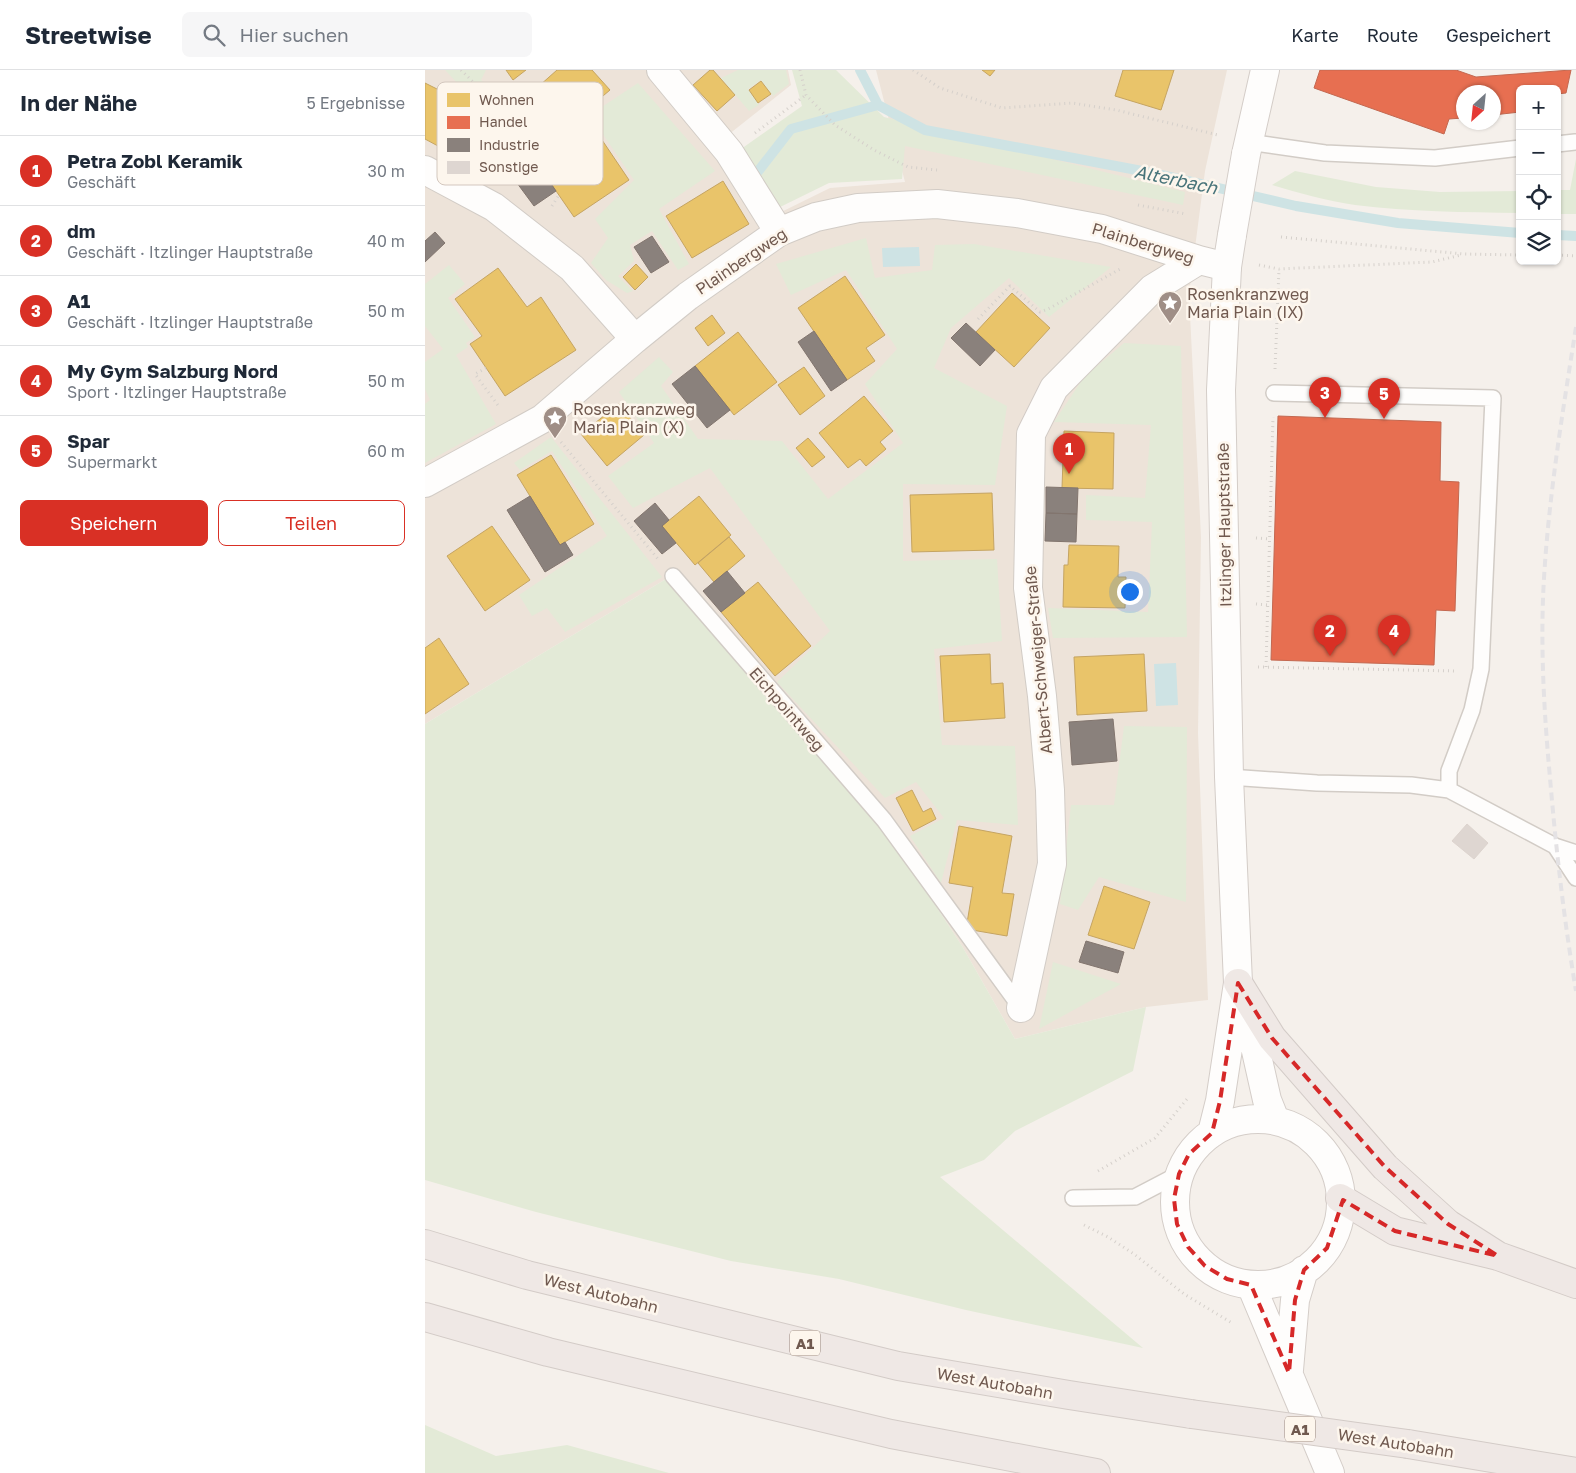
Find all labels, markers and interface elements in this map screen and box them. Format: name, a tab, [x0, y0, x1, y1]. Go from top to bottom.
search box	[182, 12, 532, 57]
text: Streetwise	[25, 20, 152, 49]
icon: search	[200, 21, 228, 49]
text: Hier suchen	[240, 23, 349, 46]
text: Karte	[1291, 24, 1339, 46]
text: Route	[1367, 24, 1418, 46]
text: Gespeichert	[1446, 24, 1551, 46]
legend	[437, 82, 603, 185]
north arrow	[1456, 85, 1501, 130]
map controls	[1516, 85, 1561, 265]
button: +	[1516, 85, 1561, 130]
text: In der Nähe	[20, 90, 137, 116]
text: Wohnen	[479, 91, 534, 108]
text: 5 Ergebnisse	[307, 93, 405, 113]
text: Handel	[479, 113, 527, 130]
button: −	[1516, 130, 1561, 175]
text: Industrie	[479, 136, 539, 153]
text: Petra Zobl Keramik	[67, 149, 243, 172]
text: Sonstige	[479, 158, 538, 175]
water label: Alterbach	[1133, 160, 1220, 199]
text: 1	[32, 161, 40, 181]
text: 30 m	[368, 161, 405, 181]
text: Geschäft	[67, 172, 136, 192]
button: locate	[1516, 175, 1561, 220]
street label: Plainbergweg	[1090, 218, 1196, 268]
text: dm	[67, 219, 95, 242]
button: layers	[1516, 220, 1561, 265]
street label: Plainbergweg	[692, 223, 790, 299]
text: 2	[31, 231, 41, 251]
text: 40 m	[367, 231, 405, 251]
text: Geschäft · Itzlinger Hauptstraße	[67, 242, 313, 262]
place label: Rosenkranzweg Maria Plain (IX)	[1187, 284, 1309, 322]
text: A1	[67, 289, 90, 312]
place icon: Rosenkranzweg Maria Plain (IX)	[1157, 290, 1183, 324]
text: 3	[31, 301, 41, 321]
text: 50 m	[368, 301, 405, 321]
text: Geschäft · Itzlinger Hauptstraße	[67, 312, 313, 332]
text: My Gym Salzburg Nord	[67, 359, 278, 382]
text: 4	[31, 371, 41, 391]
text: 50 m	[368, 371, 405, 391]
pin: 3	[1309, 377, 1341, 418]
pin: 5	[1368, 378, 1400, 419]
text: Sport · Itzlinger Hauptstraße	[67, 382, 287, 402]
place label: Rosenkranzweg Maria Plain (X)	[573, 399, 695, 437]
place icon: Rosenkranzweg Maria Plain (X)	[542, 405, 568, 439]
text: Spar	[67, 429, 110, 452]
pin: 1	[1053, 433, 1085, 474]
text: 5	[31, 441, 41, 461]
text: 60 m	[367, 441, 405, 461]
street label: Itzlinger Hauptstraße	[1213, 443, 1235, 607]
text: Supermarkt	[67, 452, 157, 472]
button: Speichern	[20, 500, 208, 546]
button: Teilen	[218, 500, 405, 546]
street label: Albert-Schweiger-Straße	[1020, 565, 1056, 755]
your location	[1117, 579, 1143, 605]
pin: 2	[1314, 615, 1346, 656]
pin: 4	[1378, 615, 1410, 656]
street label: Eichpointweg	[745, 663, 829, 755]
street label: West Autobahn	[542, 1269, 660, 1317]
road number: A1	[790, 1330, 820, 1356]
street label: West Autobahn	[935, 1363, 1055, 1403]
road number: A1	[1285, 1416, 1315, 1442]
street label: West Autobahn	[1336, 1424, 1456, 1462]

